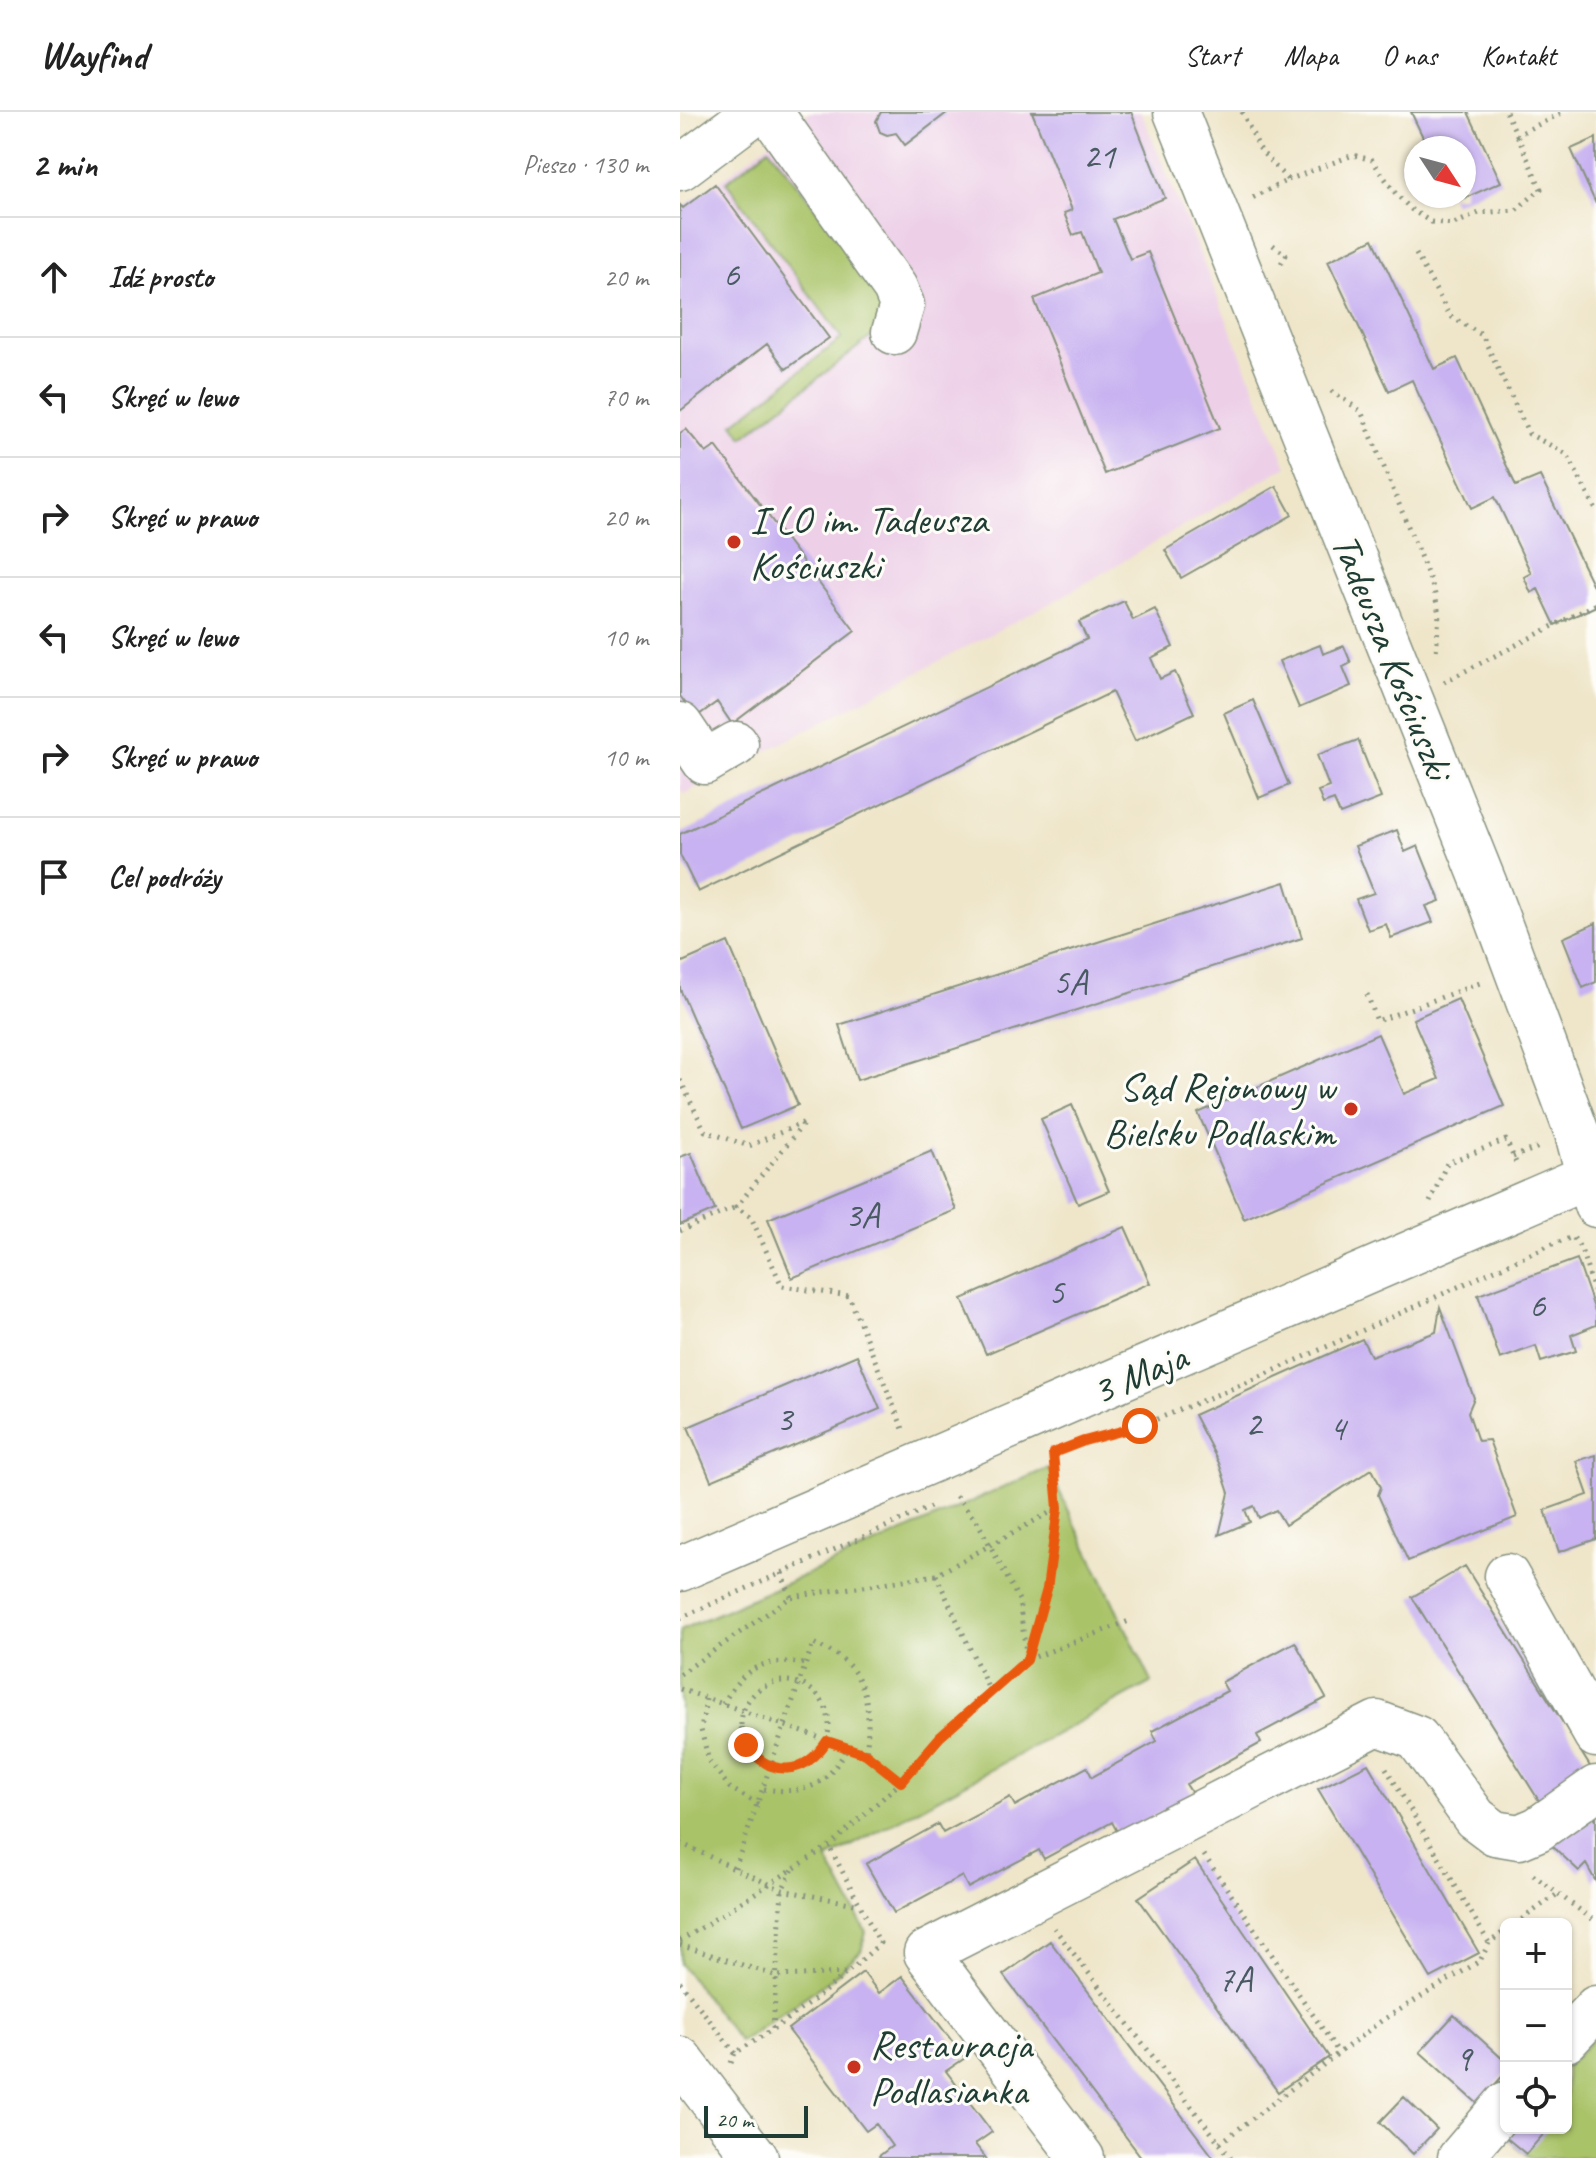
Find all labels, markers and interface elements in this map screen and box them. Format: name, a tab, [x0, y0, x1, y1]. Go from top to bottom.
text: Wayfind	[40, 32, 147, 79]
text: Start	[1185, 38, 1240, 73]
text: Mapa	[1284, 38, 1338, 73]
text: O nas	[1382, 38, 1437, 73]
text: Kontakt	[1481, 38, 1556, 73]
house number: 21	[1083, 133, 1117, 179]
north arrow	[1404, 136, 1476, 208]
text: 2 min	[32, 143, 97, 186]
text: Pieszo · 130 m	[523, 148, 648, 181]
house number: 6	[723, 251, 741, 297]
icon: ahead	[32, 255, 76, 299]
text: Idź prosto	[108, 258, 213, 296]
text: 20 m	[604, 261, 648, 294]
icon: left	[32, 375, 76, 419]
text: Skręć w lewo	[108, 378, 237, 416]
text: 70 m	[604, 381, 648, 414]
icon: right	[32, 495, 76, 539]
place label: I LO im. Tadeusza Kościuszki	[750, 495, 990, 591]
text: Skręć w prawo	[108, 498, 257, 536]
text: 20 m	[604, 501, 648, 534]
street label: Tadeusza Kościuszki	[1320, 526, 1466, 790]
marker: I LO im. Tadeusza Kościuszki	[725, 533, 743, 551]
icon: left	[32, 615, 76, 659]
text: Skręć w lewo	[108, 618, 237, 656]
text: 10 m	[604, 621, 648, 654]
icon: right	[32, 735, 76, 779]
text: Skręć w prawo	[108, 738, 257, 776]
text: 10 m	[604, 741, 648, 774]
icon: arrive	[32, 855, 76, 899]
text: Cel podróży	[108, 858, 221, 896]
house number: 5A	[1053, 959, 1089, 1005]
place label: Sąd Rejonowy w Bielsku Podlaskim	[1104, 1062, 1338, 1158]
marker: Sąd Rejonowy w Bielsku Podlaskim	[1342, 1100, 1360, 1118]
house number: 3A	[845, 1192, 881, 1238]
house number: 5	[1048, 1269, 1066, 1315]
house number: 6	[1529, 1282, 1547, 1328]
street label: 3 Maja	[1084, 1331, 1197, 1416]
house number: 3	[776, 1396, 795, 1442]
house number: 2	[1245, 1401, 1264, 1447]
house number: 4	[1329, 1405, 1349, 1451]
route start	[1122, 1408, 1158, 1444]
route end	[728, 1727, 764, 1763]
map controls	[1500, 1918, 1572, 2134]
button: +	[1500, 1918, 1572, 1990]
house number: 7A	[1218, 1956, 1254, 2002]
button: −	[1500, 1990, 1572, 2062]
place label: Restauracja Podlasianka	[870, 2020, 1035, 2116]
house number: 9	[1455, 2035, 1474, 2081]
marker: Restauracja Podlasianka	[845, 2058, 863, 2076]
button: locate	[1500, 2062, 1572, 2134]
scale bar	[704, 2102, 808, 2138]
text: 20 m	[716, 2106, 753, 2134]

